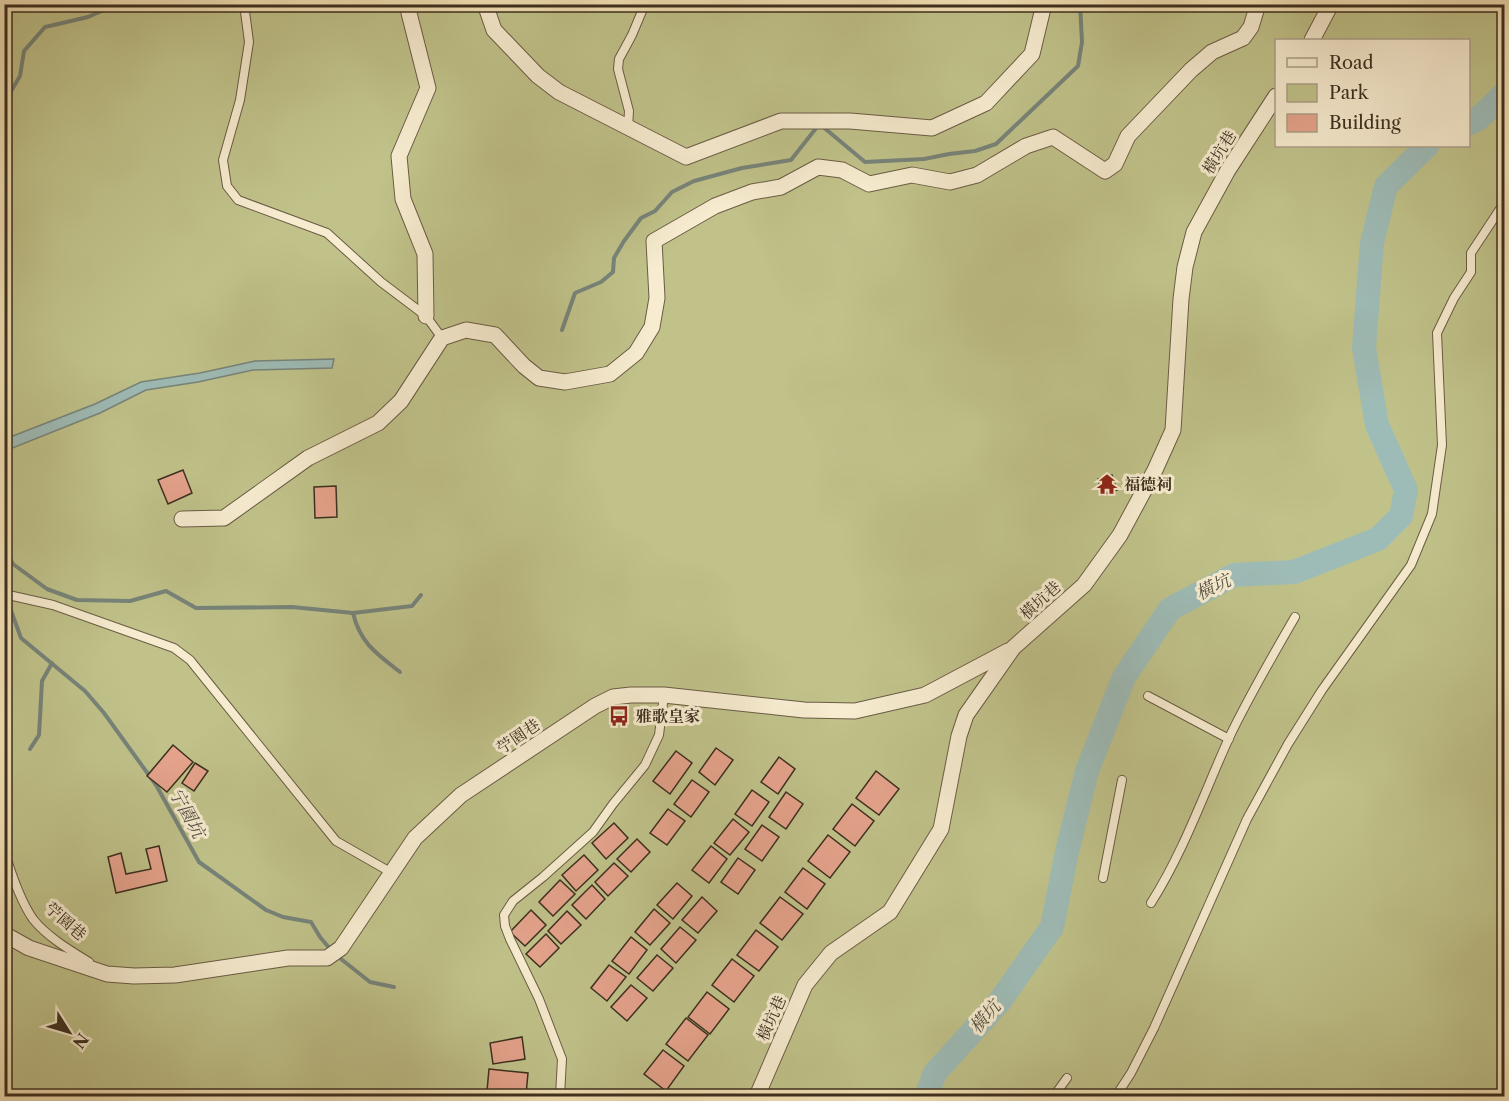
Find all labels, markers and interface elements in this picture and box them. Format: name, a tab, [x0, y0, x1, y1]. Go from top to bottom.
legend	[1275, 39, 1470, 147]
text: Road	[1329, 52, 1374, 74]
text: Park	[1329, 82, 1370, 104]
text: Building	[1329, 112, 1401, 134]
street label: 橫坑巷	[1198, 126, 1240, 178]
temple icon: 福德祠	[1095, 472, 1119, 496]
place label: 福德祠	[1124, 474, 1172, 494]
water label: 橫坑	[1192, 568, 1237, 605]
street label: 橫坑巷	[1015, 577, 1065, 623]
bus stop icon: 雅歌皇家	[607, 704, 631, 728]
place label: 雅歌皇家	[636, 706, 700, 726]
street label: 苧園巷	[493, 714, 543, 758]
water label: 宁園坑	[164, 784, 211, 845]
street label: 苧園巷	[41, 898, 91, 944]
street label: 橫坑巷	[752, 992, 790, 1044]
water label: 橫坑	[965, 994, 1007, 1038]
north arrow	[39, 1002, 99, 1062]
text: N	[69, 1029, 93, 1053]

